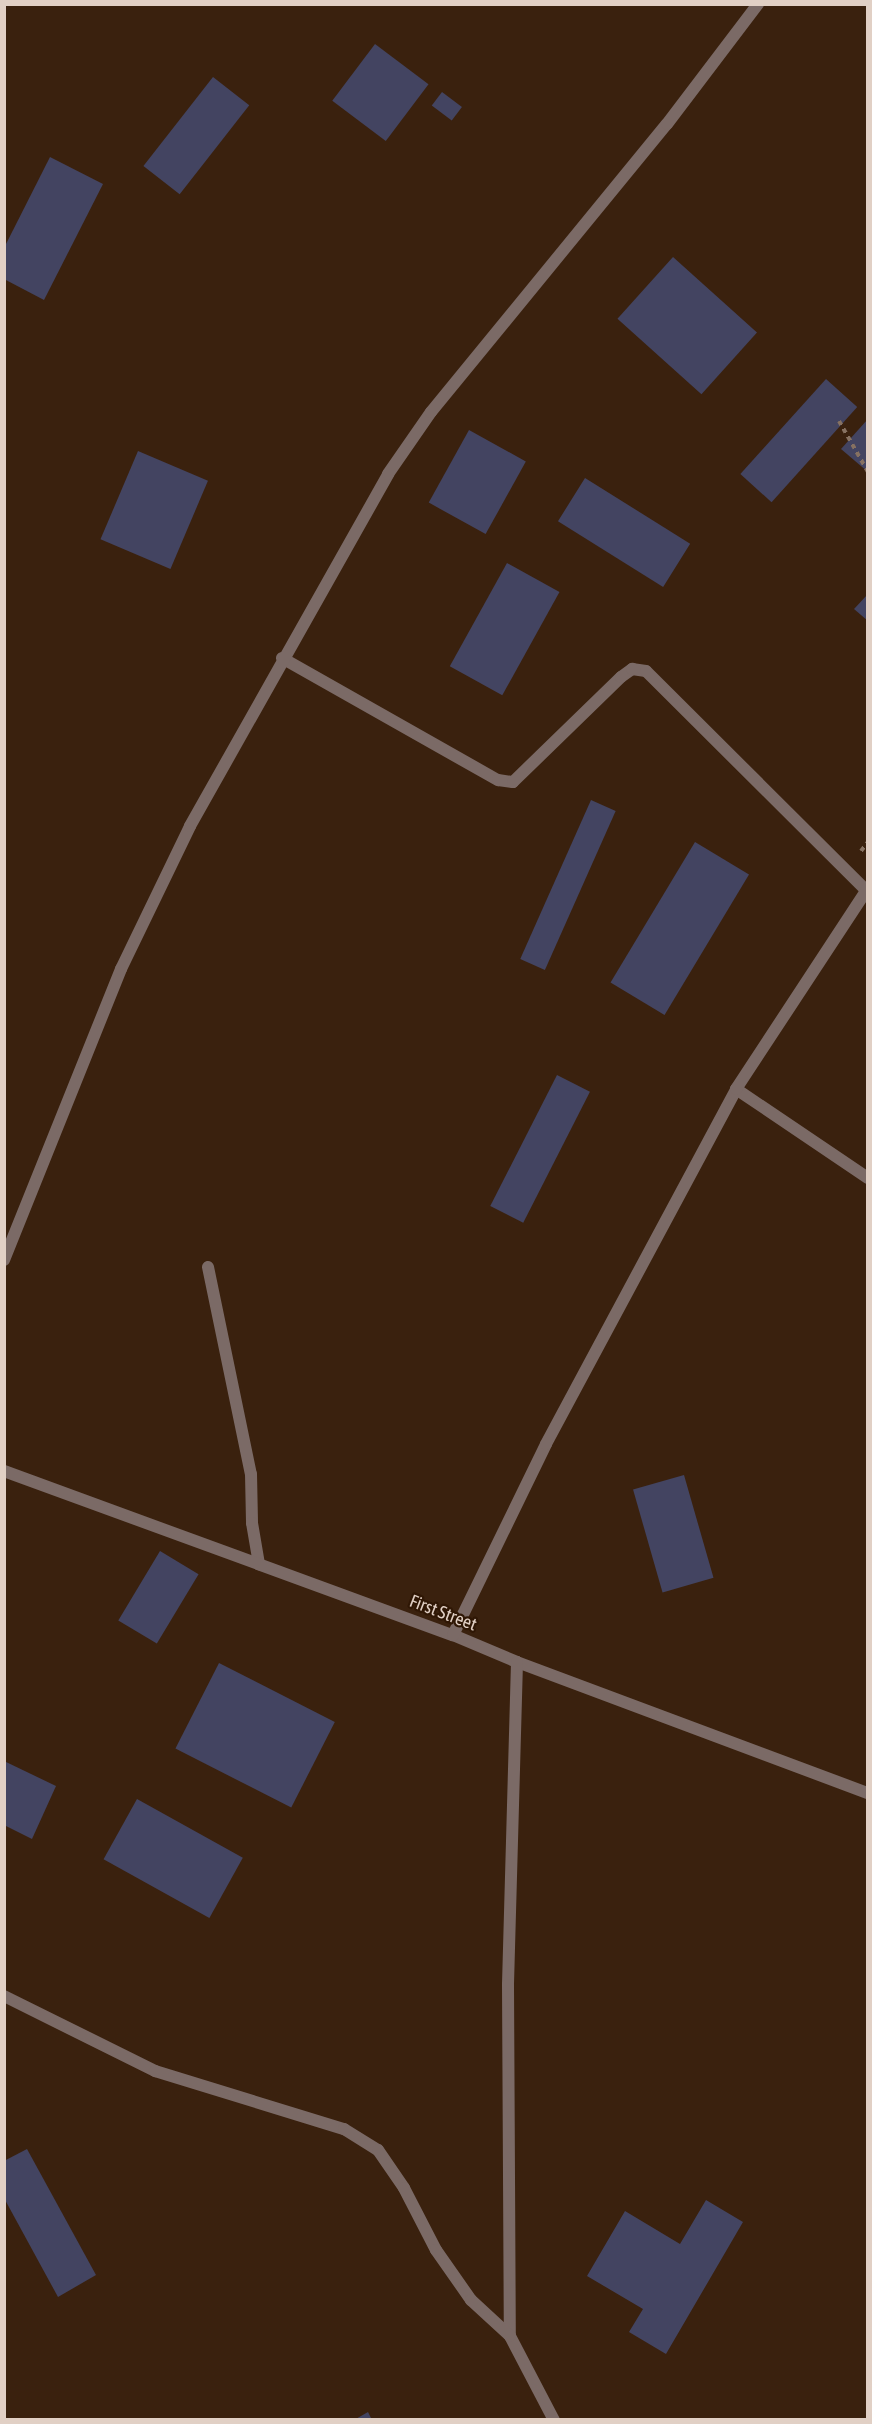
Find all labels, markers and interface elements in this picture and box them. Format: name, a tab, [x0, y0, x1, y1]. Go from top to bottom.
street label: First Street	[406, 1590, 480, 1636]

